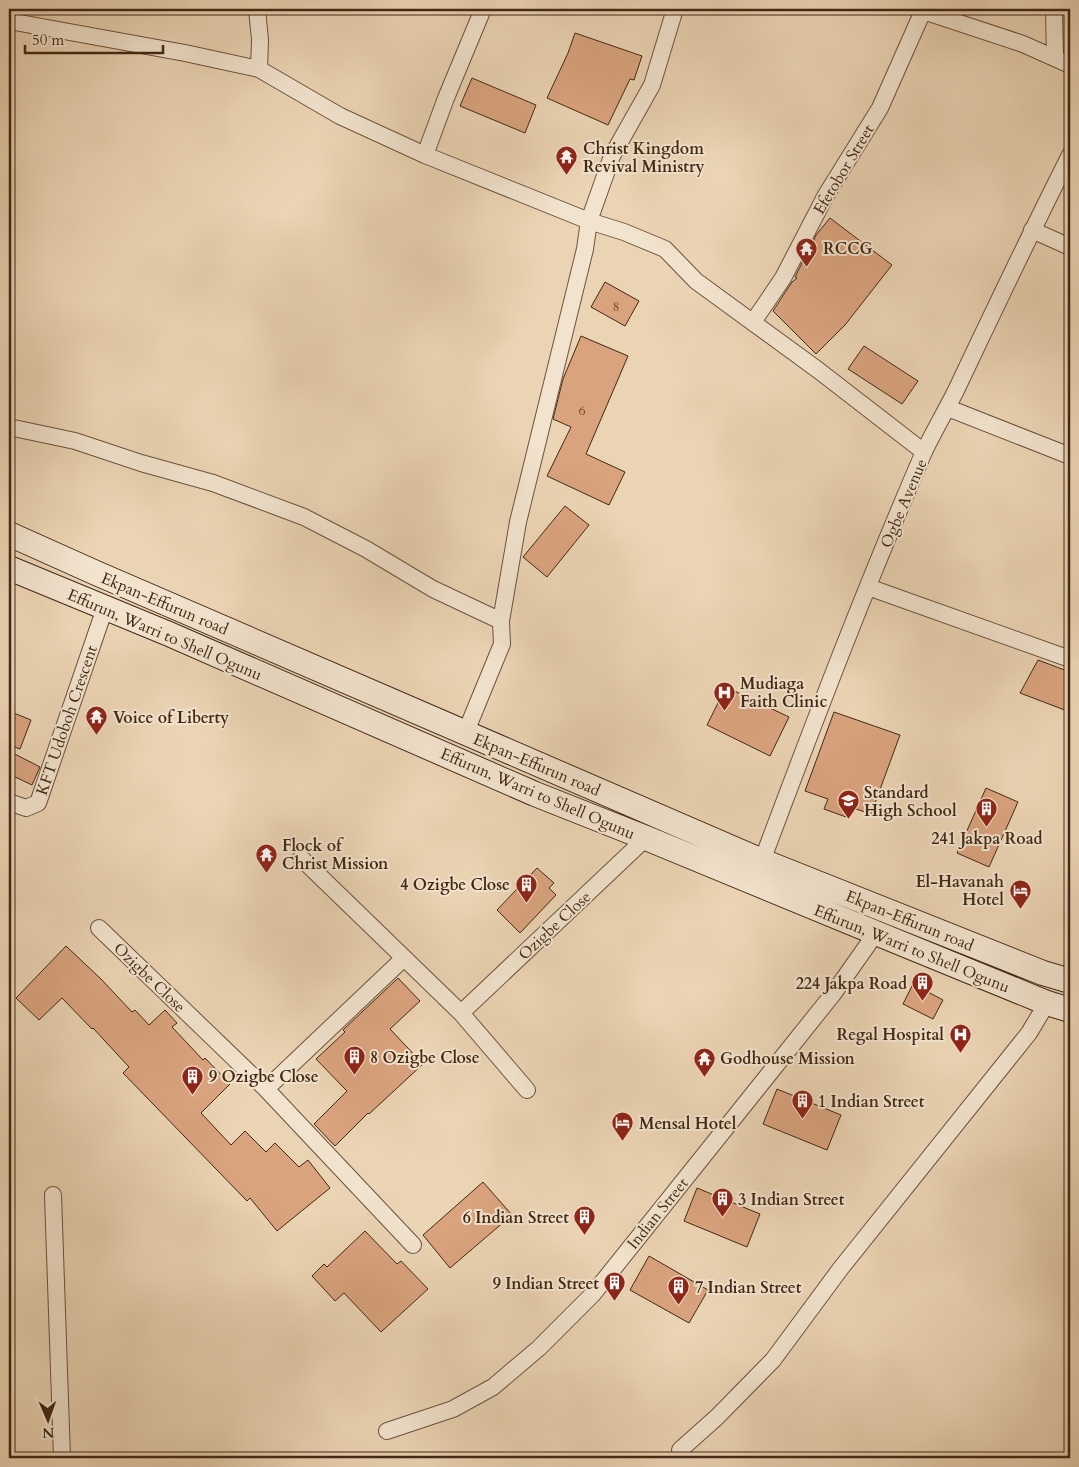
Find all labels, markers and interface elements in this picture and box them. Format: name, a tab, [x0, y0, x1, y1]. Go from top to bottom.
scale bar	[25, 22, 162, 54]
text: 50 m	[32, 30, 64, 50]
street label: Efetobor Street	[808, 120, 879, 219]
place label: Christ Kingdom Revival Ministry	[583, 138, 705, 178]
temple icon: Christ Kingdom Revival Ministry	[555, 145, 579, 176]
temple icon: RCCG	[795, 236, 819, 267]
place label: RCCG	[823, 238, 873, 260]
house number: 8	[612, 297, 620, 316]
house number: 6	[578, 401, 586, 420]
street label: Ogbe Avenue	[875, 455, 933, 551]
street label: Ekpan-Effurun road	[98, 567, 232, 641]
street label: Effurun, Warri to Shell Ogunu	[64, 584, 265, 686]
street label: KFT Udoboh Crescent	[31, 643, 103, 798]
place label: Mudiaga Faith Clinic	[740, 673, 827, 713]
hospital icon: Mudiaga Faith Clinic	[712, 680, 736, 711]
temple icon: Voice of Liberty	[85, 705, 109, 736]
place label: Voice of Liberty	[113, 707, 229, 729]
street label: Ekpan-Effurun road	[470, 728, 604, 802]
street label: Effurun, Warri to Shell Ogunu	[437, 743, 638, 845]
place label: Standard High School	[864, 782, 957, 822]
school or university icon: Standard High School	[836, 789, 860, 820]
building icon: 241 Jakpa Road	[975, 797, 999, 828]
place label: 241 Jakpa Road	[931, 828, 1043, 850]
place label: Flock of Christ Mission	[282, 835, 389, 875]
temple icon: Flock of Christ Mission	[254, 842, 278, 873]
place label: El-Havanah Hotel	[915, 871, 1004, 911]
building icon: 4 Ozigbe Close	[514, 872, 538, 903]
place label: 4 Ozigbe Close	[400, 874, 510, 896]
hotel icon: El-Havanah Hotel	[1008, 878, 1032, 909]
street label: Ekpan-Effurun road	[842, 885, 977, 957]
street label: Ozigbe Close	[513, 886, 596, 965]
street label: Effurun, Warri to Shell Ogunu	[810, 900, 1013, 998]
street label: Ozigbe Close	[109, 938, 190, 1018]
building icon: 224 Jakpa Road	[911, 971, 935, 1002]
place label: 224 Jakpa Road	[796, 973, 907, 995]
hospital icon: Regal Hospital	[948, 1022, 972, 1053]
place label: Regal Hospital	[836, 1024, 944, 1046]
building icon: 8 Ozigbe Close	[342, 1045, 366, 1076]
temple icon: Godhouse Mission	[692, 1046, 716, 1077]
place label: 8 Ozigbe Close	[370, 1047, 480, 1069]
place label: Godhouse Mission	[720, 1048, 855, 1070]
building icon: 9 Ozigbe Close	[181, 1064, 205, 1095]
place label: 9 Ozigbe Close	[209, 1066, 319, 1088]
building icon: 1 Indian Street	[790, 1089, 814, 1120]
place label: 1 Indian Street	[818, 1091, 925, 1113]
hotel icon: Mensal Hotel	[611, 1111, 635, 1142]
place label: Mensal Hotel	[639, 1113, 737, 1135]
street label: Indian Street	[622, 1173, 694, 1254]
building icon: 3 Indian Street	[710, 1187, 734, 1218]
place label: 3 Indian Street	[738, 1189, 845, 1211]
building icon: 6 Indian Street	[573, 1205, 597, 1236]
place label: 6 Indian Street	[463, 1207, 569, 1229]
building icon: 9 Indian Street	[603, 1271, 627, 1302]
place label: 9 Indian Street	[493, 1273, 599, 1295]
building icon: 7 Indian Street	[667, 1275, 691, 1306]
place label: 7 Indian Street	[695, 1277, 802, 1299]
north arrow	[22, 1394, 72, 1444]
text: N	[42, 1423, 55, 1442]

